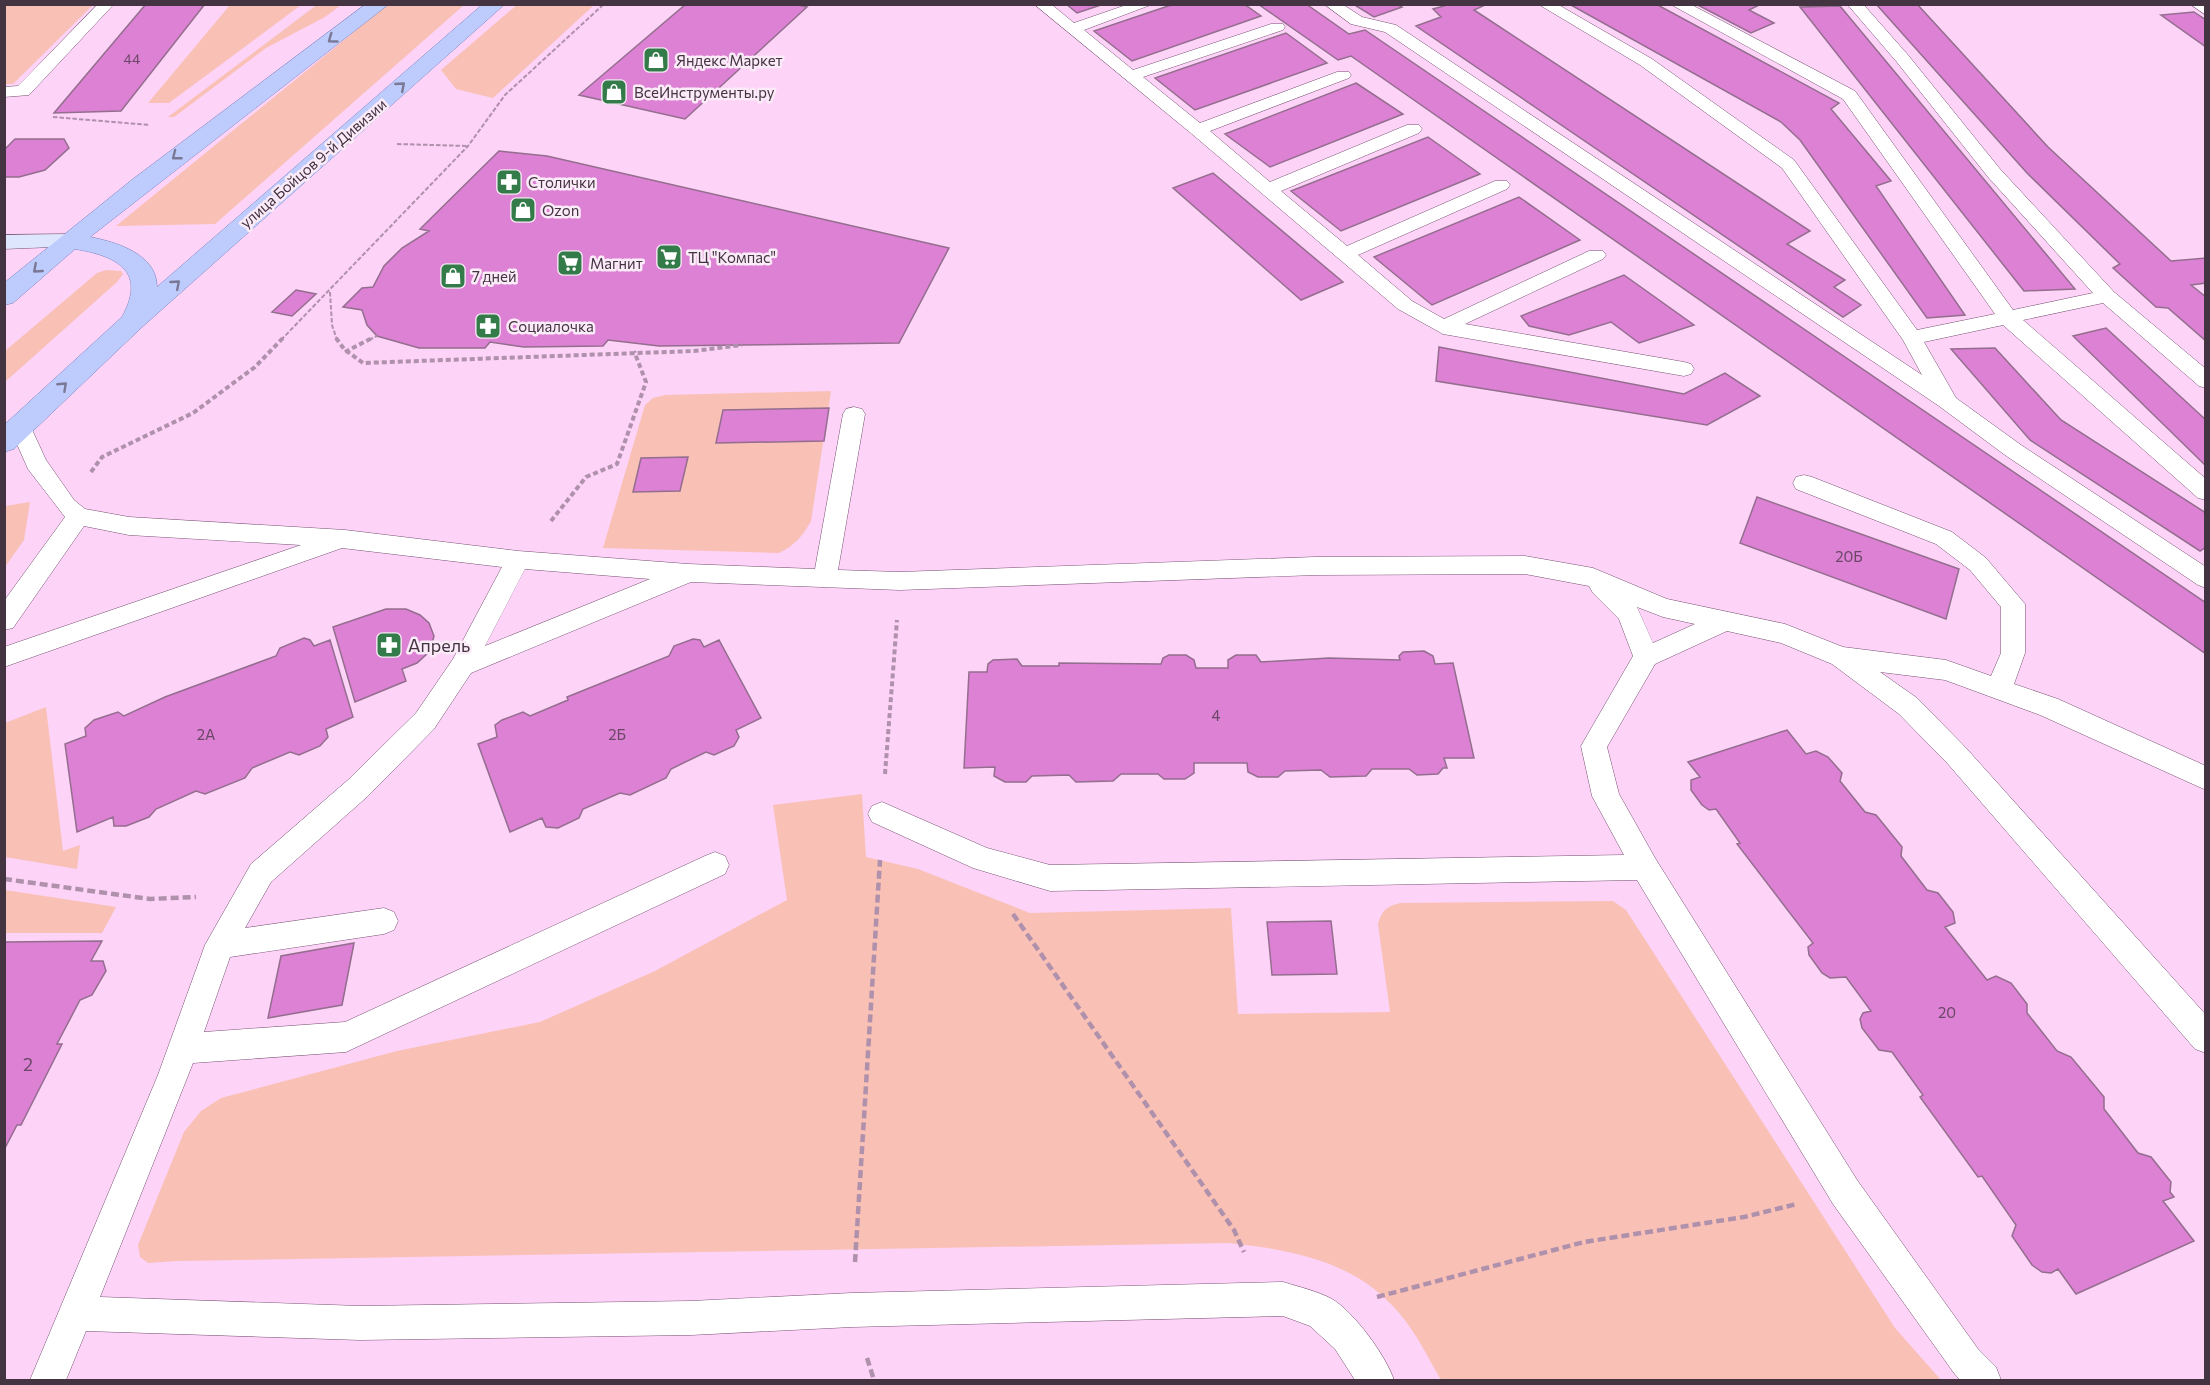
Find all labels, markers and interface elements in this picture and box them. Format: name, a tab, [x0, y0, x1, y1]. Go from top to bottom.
one-way arrow	[328, 32, 339, 43]
shop icon: Яндекс Маркет	[641, 45, 671, 75]
house number: 44	[124, 50, 141, 67]
place label: Яндекс Маркет	[676, 51, 783, 69]
shop icon: ВсеИнструменты.ру	[599, 77, 629, 107]
one-way arrow	[394, 82, 405, 93]
place label: ВсеИнструменты.ру	[634, 83, 775, 101]
street label: улица Бойцов 9-й Дивизии	[236, 95, 390, 231]
one-way arrow	[172, 149, 183, 160]
pharmacy icon: Столички	[494, 167, 524, 197]
place label: Столички	[528, 173, 596, 191]
shop icon: Ozon	[508, 195, 538, 225]
place label: Ozon	[542, 201, 579, 219]
supermarket icon: ТЦ "Компас"	[654, 242, 684, 272]
supermarket icon: Магнит	[555, 248, 585, 278]
place label: ТЦ "Компас"	[688, 248, 776, 266]
place label: Магнит	[590, 254, 643, 272]
shop icon: 7 дней	[438, 261, 468, 291]
one-way arrow	[33, 262, 44, 273]
place label: 7 дней	[472, 267, 517, 285]
one-way arrow	[169, 280, 180, 291]
pharmacy icon: Социалочка	[473, 311, 503, 341]
place label: Социалочка	[508, 317, 594, 335]
one-way arrow	[56, 382, 66, 393]
house number: 20Б	[1835, 547, 1863, 565]
pharmacy icon: Апрель	[374, 630, 404, 660]
place label: Апрель	[408, 634, 470, 656]
house number: 4	[1212, 706, 1221, 724]
house number: 2А	[197, 725, 215, 743]
house number: 2Б	[608, 725, 626, 743]
house number: 20	[1938, 1003, 1956, 1021]
house number: 2	[23, 1053, 33, 1075]

